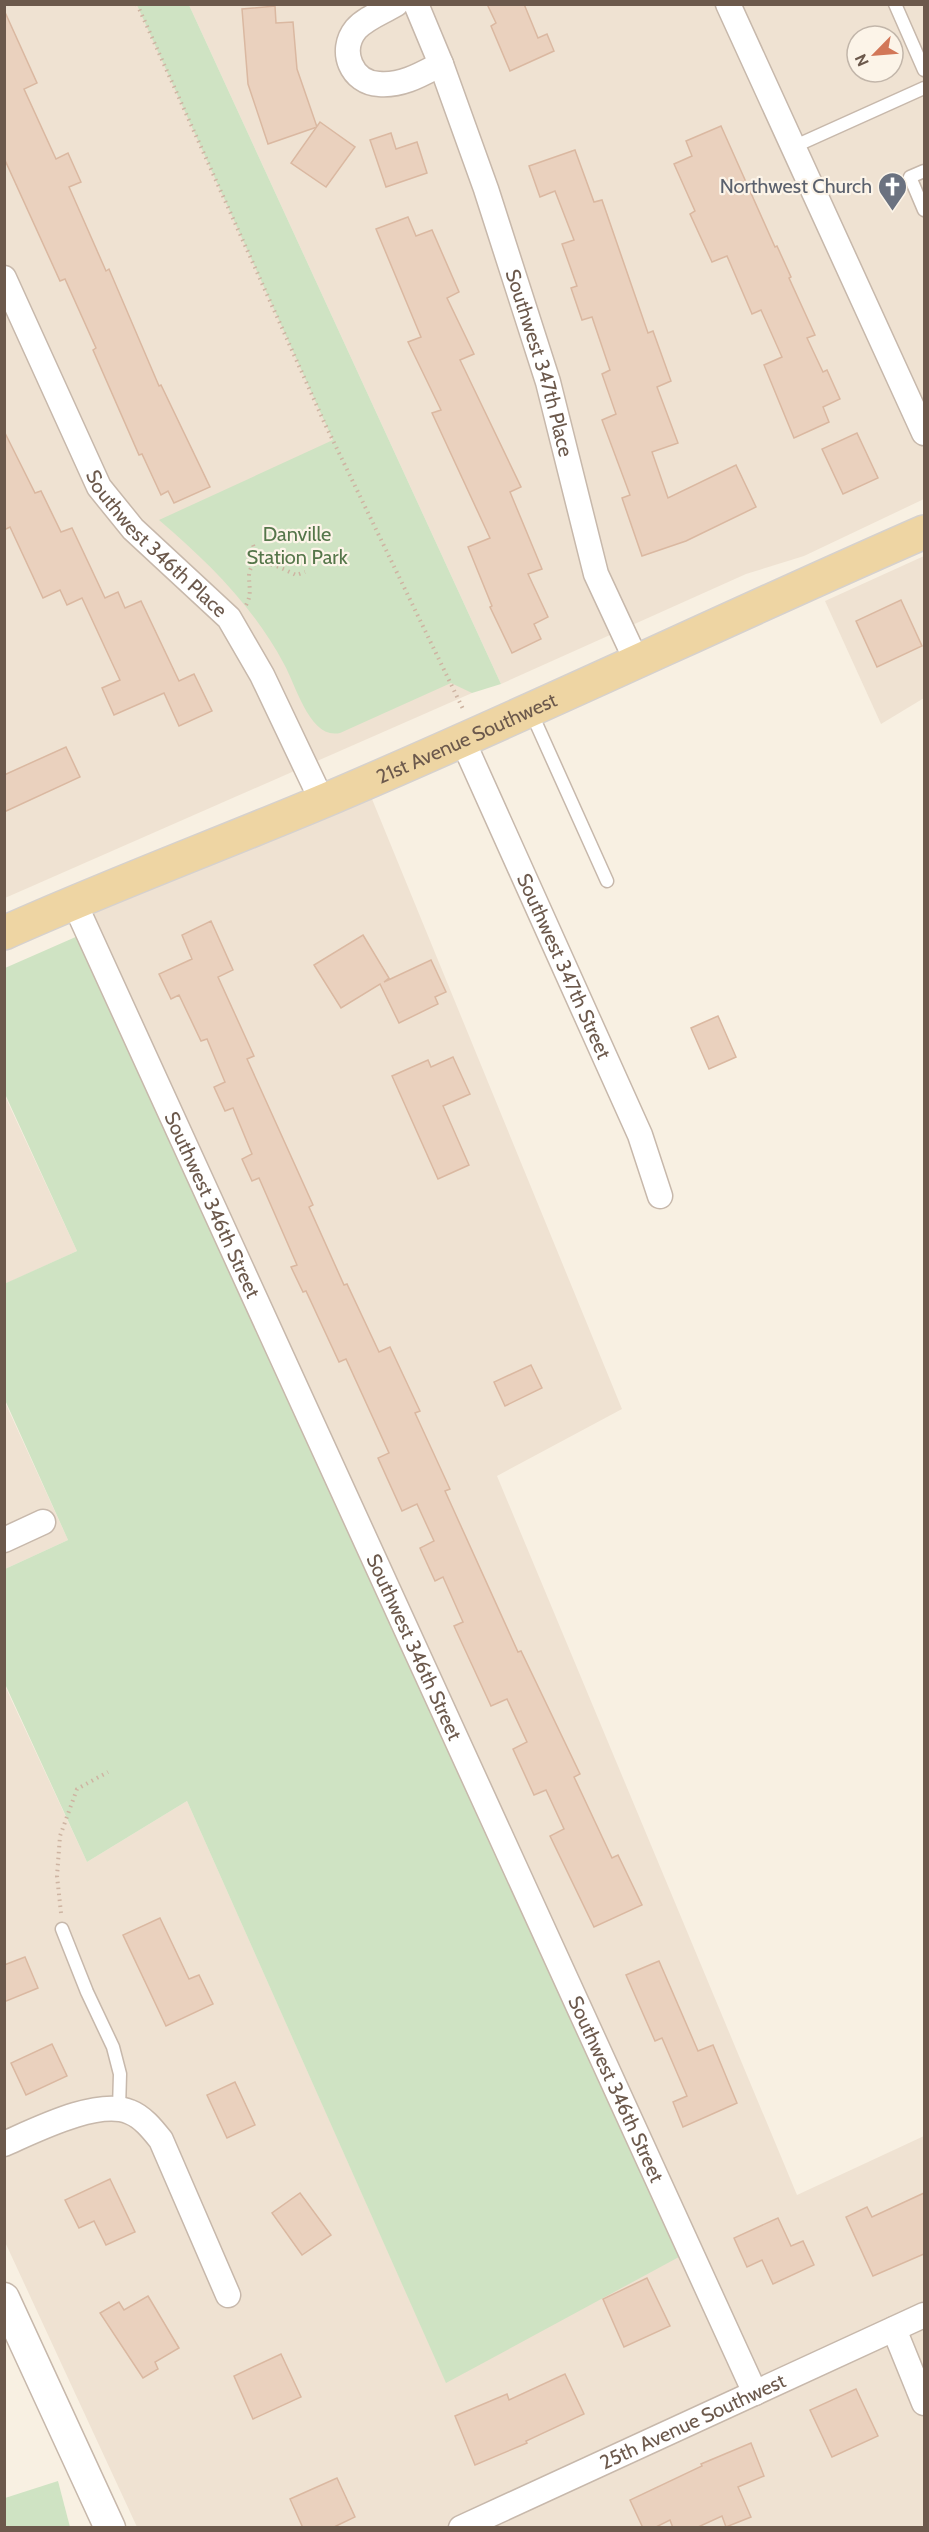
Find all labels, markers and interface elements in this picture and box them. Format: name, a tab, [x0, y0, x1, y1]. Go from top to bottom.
north arrow	[845, 24, 905, 84]
text: N	[851, 51, 873, 69]
church icon: Northwest Church	[877, 170, 909, 212]
place label: Northwest Church	[720, 174, 872, 198]
street label: Southwest 347th Place	[501, 266, 578, 459]
street label: Southwest 346th Place	[81, 466, 232, 622]
park label: Danville Station Park	[246, 522, 348, 569]
street label: 21st Avenue Southwest	[373, 688, 561, 789]
street label: Southwest 347th Street	[512, 870, 616, 1063]
street label: Southwest 346th Street	[159, 1108, 265, 1302]
street label: Southwest 346th Street	[361, 1550, 467, 1744]
street label: Southwest 346th Street	[563, 1992, 669, 2186]
street label: 25th Avenue Southwest	[596, 2368, 790, 2474]

